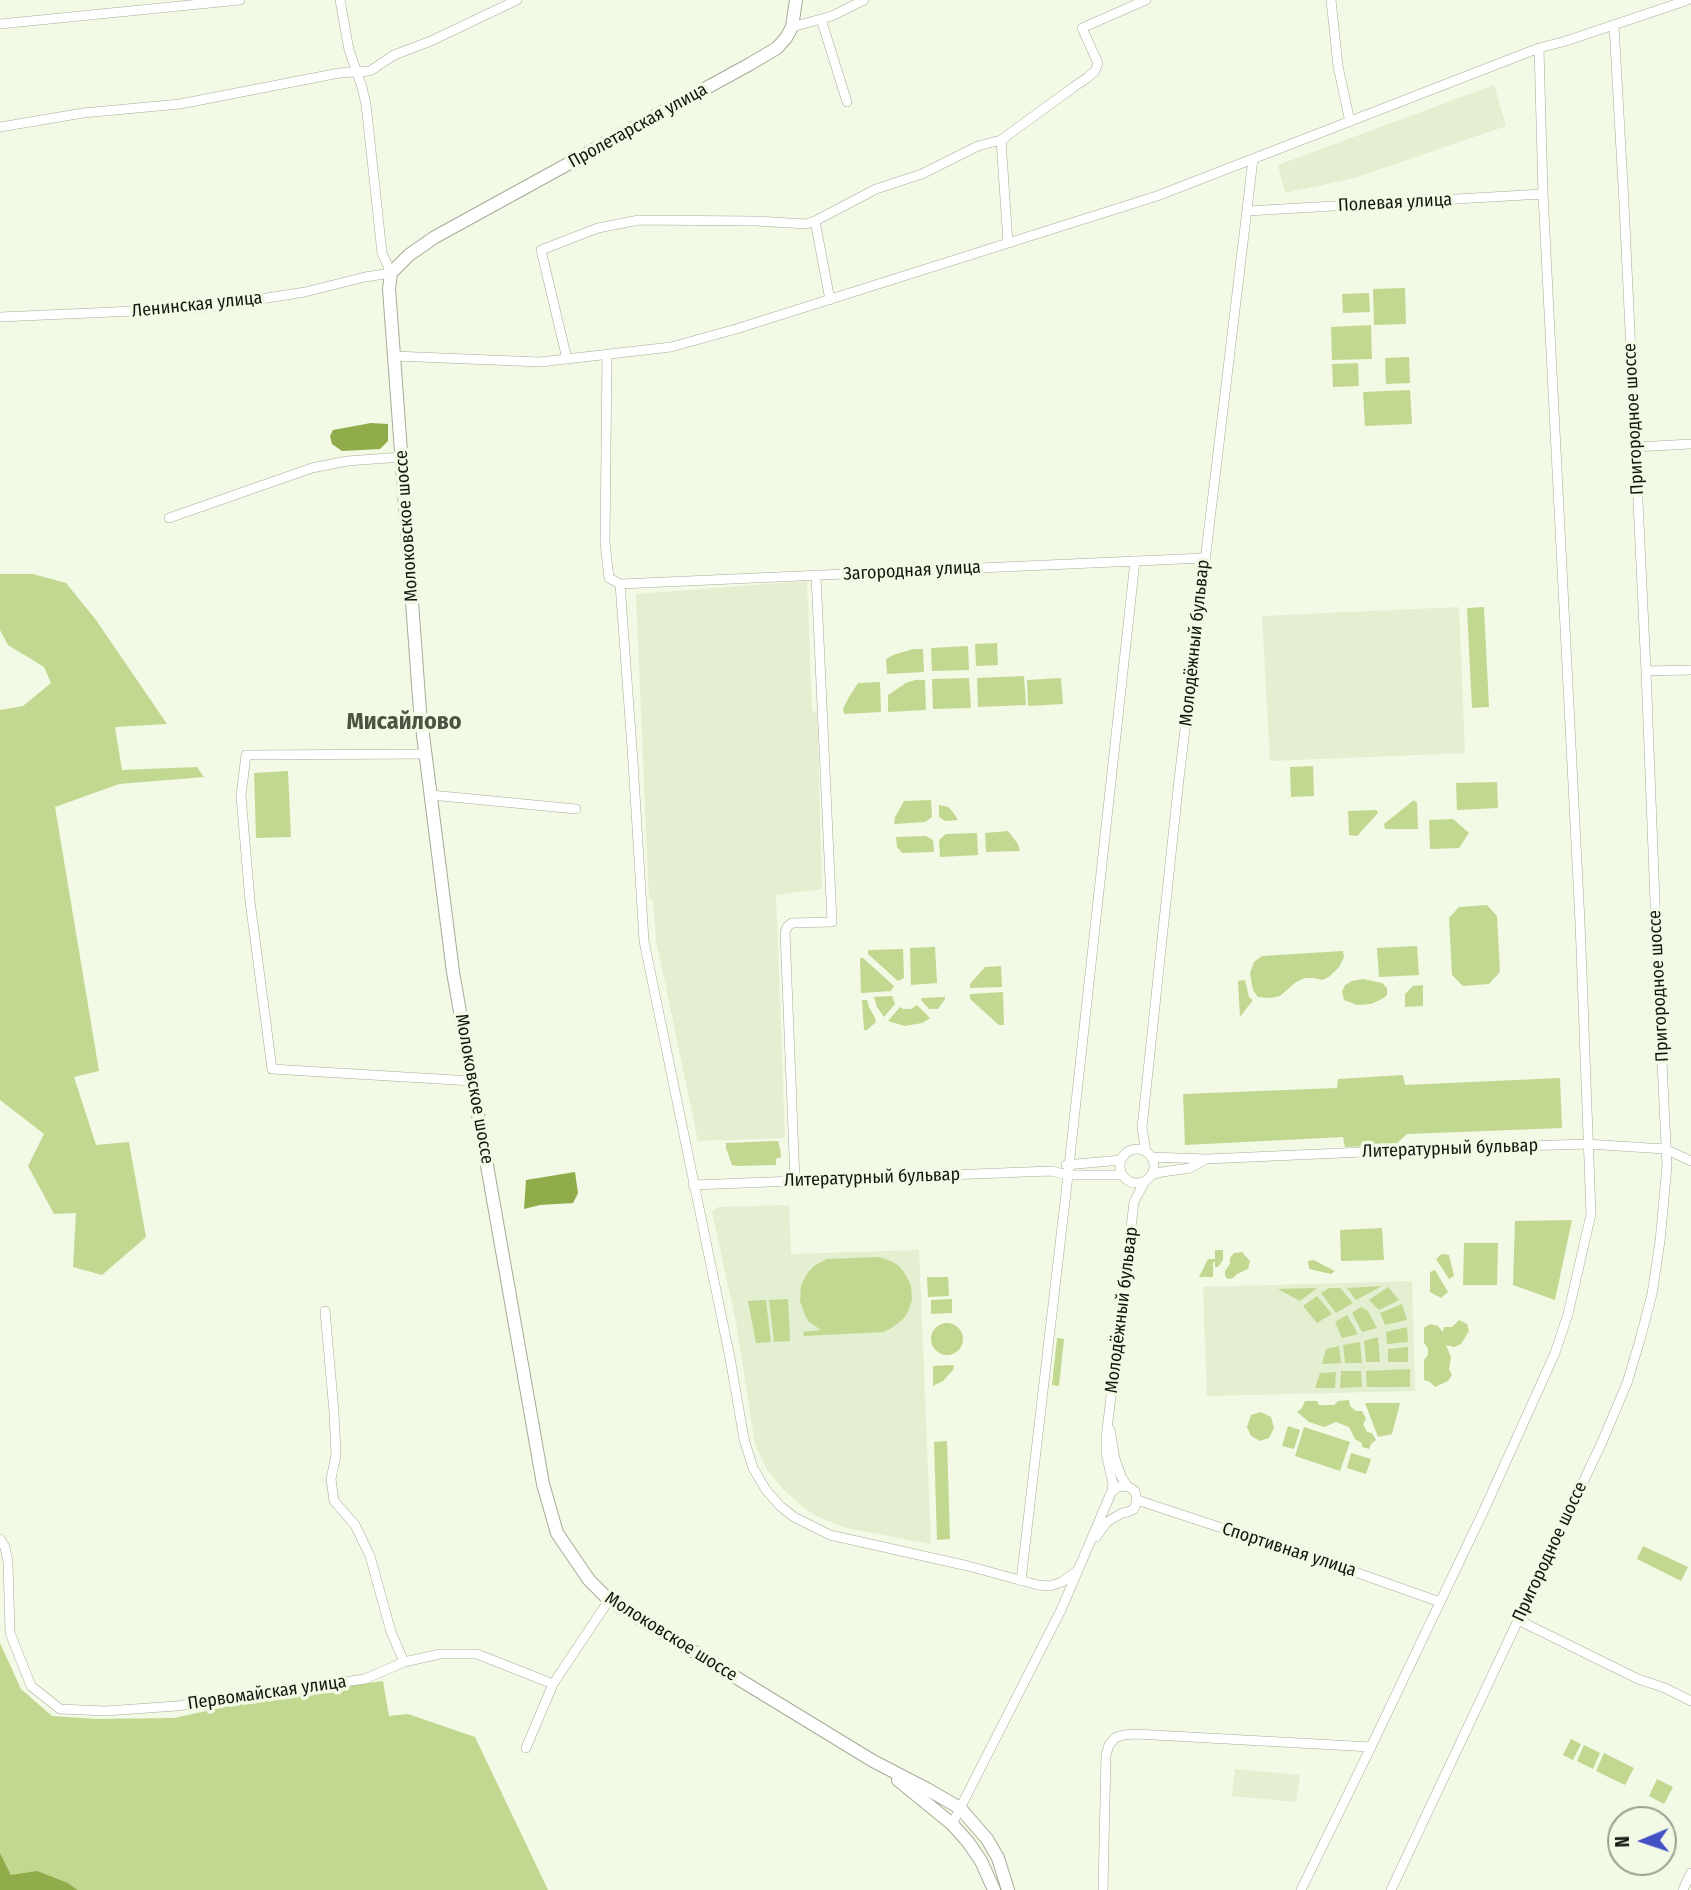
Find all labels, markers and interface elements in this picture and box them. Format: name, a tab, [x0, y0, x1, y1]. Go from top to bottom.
street label: Пролетарская улица	[565, 79, 711, 173]
street label: Полевая улица	[1337, 189, 1453, 217]
street label: Ленинская улица	[131, 287, 263, 323]
street label: Пригородное шоссе	[1619, 342, 1649, 496]
street label: Молоковское шоссе	[391, 449, 423, 603]
street label: Загородная улица	[843, 557, 981, 585]
street label: Молодёжный бульвар	[1176, 559, 1214, 727]
district label: Мисайлово	[346, 708, 462, 736]
street label: Пригородное шоссе	[1644, 909, 1674, 1063]
street label: Молоковское шоссе	[450, 1012, 498, 1166]
street label: Литературный бульвар	[1362, 1135, 1538, 1163]
street label: Литературный бульвар	[784, 1164, 960, 1192]
street label: Молодёжный бульвар	[1101, 1226, 1143, 1394]
street label: Пригородное шоссе	[1508, 1478, 1592, 1626]
street label: Спортивная улица	[1219, 1518, 1359, 1582]
street label: Молоковское шоссе	[601, 1588, 741, 1686]
street label: Первомайская улица	[186, 1671, 348, 1715]
north arrow	[1607, 1806, 1677, 1876]
text: N	[1611, 1836, 1634, 1848]

